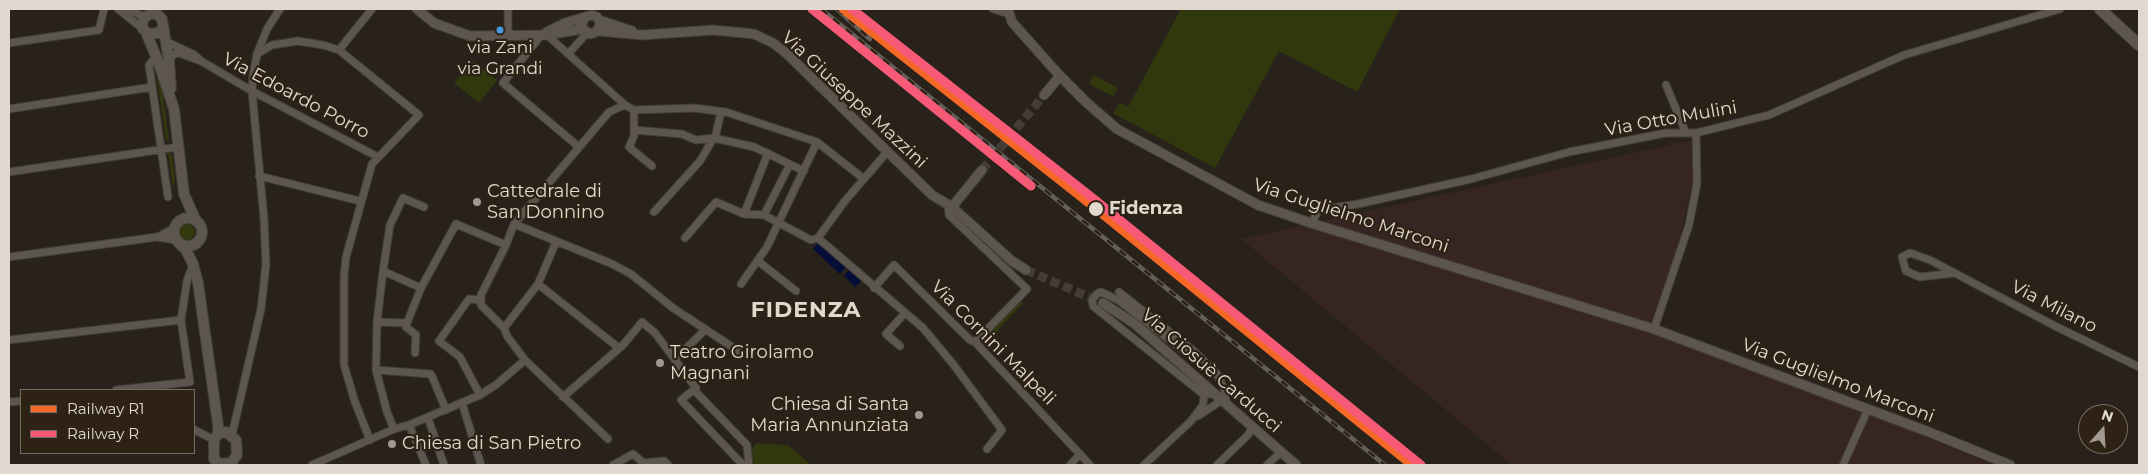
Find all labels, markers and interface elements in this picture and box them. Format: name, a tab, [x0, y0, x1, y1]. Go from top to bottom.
marker: via Zani via Grandi	[495, 25, 505, 35]
street label: Via Giuseppe Mazzini	[777, 27, 931, 173]
place label: via Zani via Grandi	[457, 38, 543, 78]
street label: Via Edoardo Porro	[219, 48, 373, 144]
street label: Via Otto Mulini	[1603, 97, 1739, 141]
street label: Via Guglielmo Marconi	[1250, 174, 1452, 258]
place label: Cattedrale di San Donnino	[487, 181, 604, 223]
marker: Cattedrale di San Donnino	[471, 196, 483, 208]
place label: Fidenza	[1109, 198, 1183, 220]
marker: Fidenza	[1087, 200, 1105, 218]
street label: Via Cornini Malpeli	[926, 276, 1060, 410]
street label: Via Milano	[2007, 276, 2101, 338]
district label: FIDENZA	[750, 298, 862, 324]
street label: Via Giosuè Carducci	[1137, 304, 1285, 438]
street label: Via Guglielmo Marconi	[1739, 334, 1937, 428]
place label: Teatro Girolamo Magnani	[670, 342, 814, 384]
marker: Teatro Girolamo Magnani	[654, 357, 666, 369]
legend	[20, 389, 195, 454]
place label: Chiesa di Santa Maria Annunziata	[750, 394, 909, 436]
text: Railway R1	[67, 399, 144, 418]
north arrow	[2078, 404, 2128, 454]
text: N	[2099, 405, 2116, 426]
marker: Chiesa di Santa Maria Annunziata	[913, 409, 925, 421]
text: Railway R	[67, 424, 139, 443]
place label: Chiesa di San Pietro	[402, 433, 581, 455]
marker: Chiesa di San Pietro	[386, 438, 398, 450]

